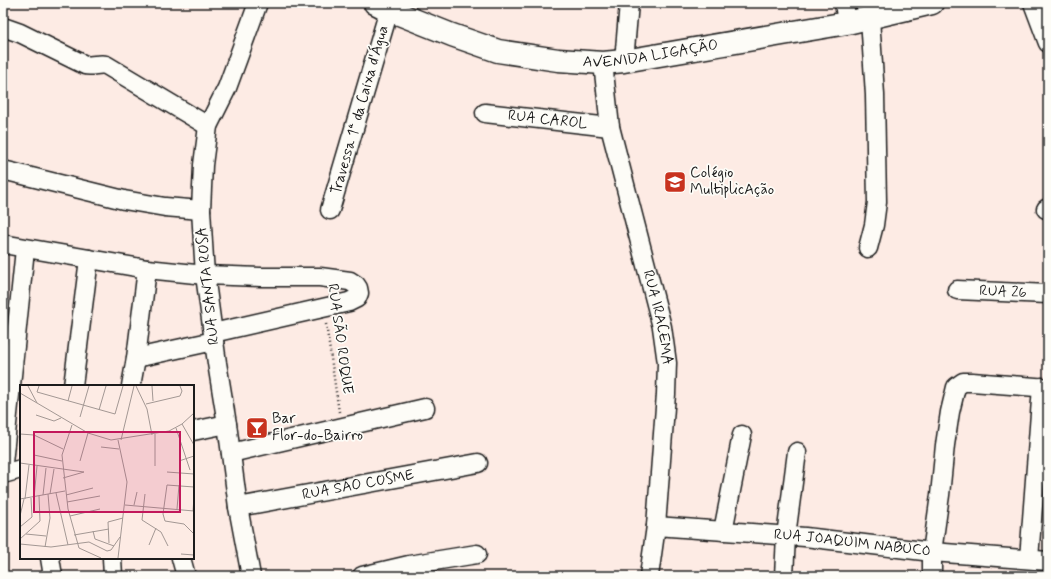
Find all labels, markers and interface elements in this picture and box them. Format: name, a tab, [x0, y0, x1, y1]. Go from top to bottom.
street label: Travessa 1ª da Caixa d'Água	[325, 23, 394, 197]
street label: AVENIDA LIGAÇÃO	[582, 35, 720, 73]
street label: RUA CAROL	[507, 106, 589, 134]
place label: Colégio MultiplicAção	[690, 163, 774, 200]
school or university icon: Colégio MultiplicAção	[662, 169, 688, 195]
street label: RUA SANTA ROSA	[192, 226, 224, 346]
street label: RUA IRACEMA	[638, 268, 677, 366]
street label: RUA 26	[979, 281, 1027, 303]
street label: RUA SÃO ROQUE	[322, 282, 358, 396]
inset map	[20, 385, 194, 559]
place label: Bar Flor-do-Bairro	[272, 409, 363, 446]
bar icon: Bar Flor-do-Bairro	[244, 415, 270, 441]
street label: RUA SÃO COSME	[300, 465, 416, 505]
street label: RUA JOAQUIM NABUCO	[773, 525, 932, 562]

